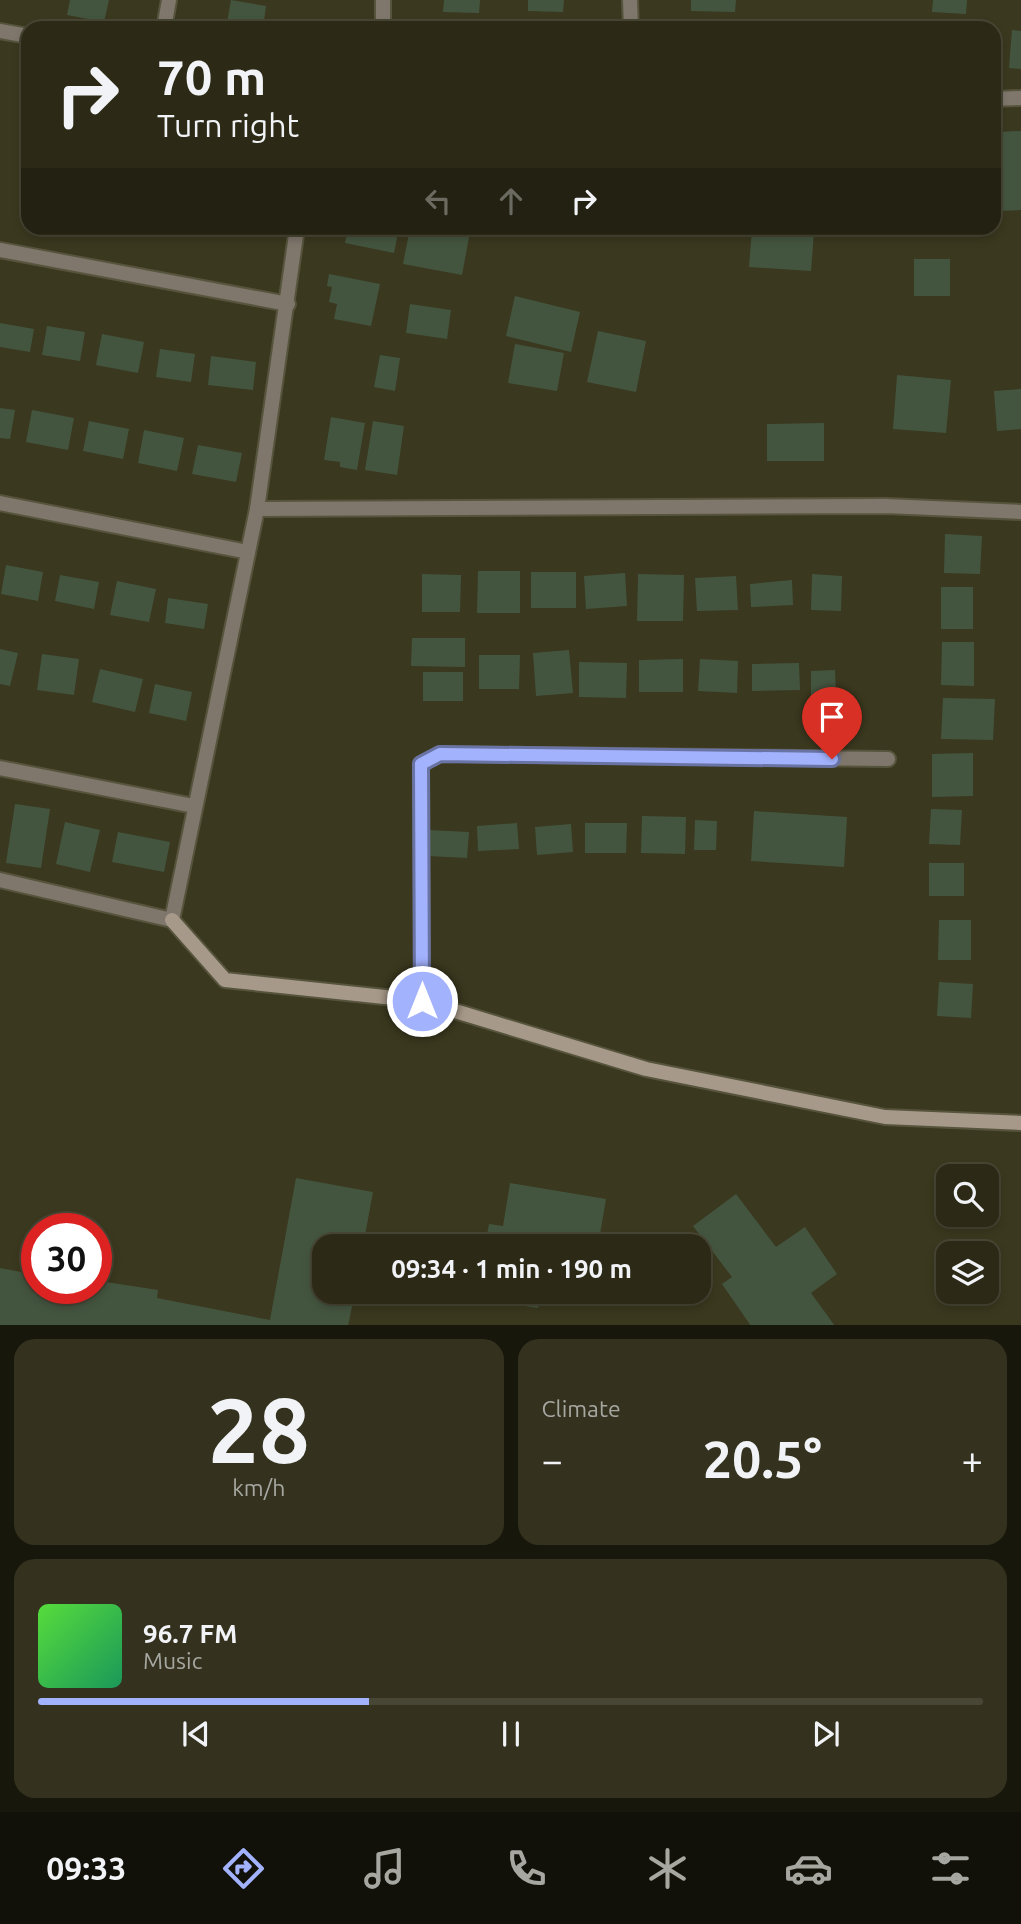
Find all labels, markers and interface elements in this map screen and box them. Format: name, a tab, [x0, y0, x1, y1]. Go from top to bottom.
icon: right	[42, 49, 133, 140]
text: 70 m	[157, 49, 266, 104]
text: Turn right	[157, 107, 299, 143]
icon: left	[419, 182, 457, 220]
icon: ahead	[492, 182, 530, 220]
icon: right	[565, 182, 603, 220]
pin	[802, 687, 862, 759]
icon: arrive	[813, 698, 851, 736]
position arrow	[385, 964, 459, 1038]
map controls	[936, 1164, 999, 1304]
button: search	[936, 1164, 999, 1227]
speed limit sign: 30	[21, 1213, 112, 1304]
button: layers	[936, 1241, 999, 1304]
text: 09:34 · 1 min · 190 m	[391, 1254, 632, 1283]
text: 28	[207, 1378, 310, 1480]
text: Climate	[542, 1396, 621, 1421]
text: 20.5°	[703, 1430, 822, 1488]
text: −	[542, 1439, 563, 1481]
text: +	[962, 1439, 983, 1481]
text: km/h	[232, 1475, 285, 1500]
text: 96.7 FM	[143, 1619, 237, 1648]
text: Music	[143, 1648, 202, 1673]
icon: previous	[177, 1715, 215, 1753]
icon: pause	[492, 1715, 530, 1753]
icon: next	[807, 1715, 845, 1753]
icon: directions	[219, 1844, 268, 1893]
icon: music	[360, 1844, 409, 1893]
icon: phone	[502, 1844, 551, 1893]
icon: climate	[643, 1844, 692, 1893]
icon: car	[784, 1844, 833, 1893]
icon: filters	[926, 1844, 975, 1893]
text: 09:33	[46, 1850, 126, 1886]

